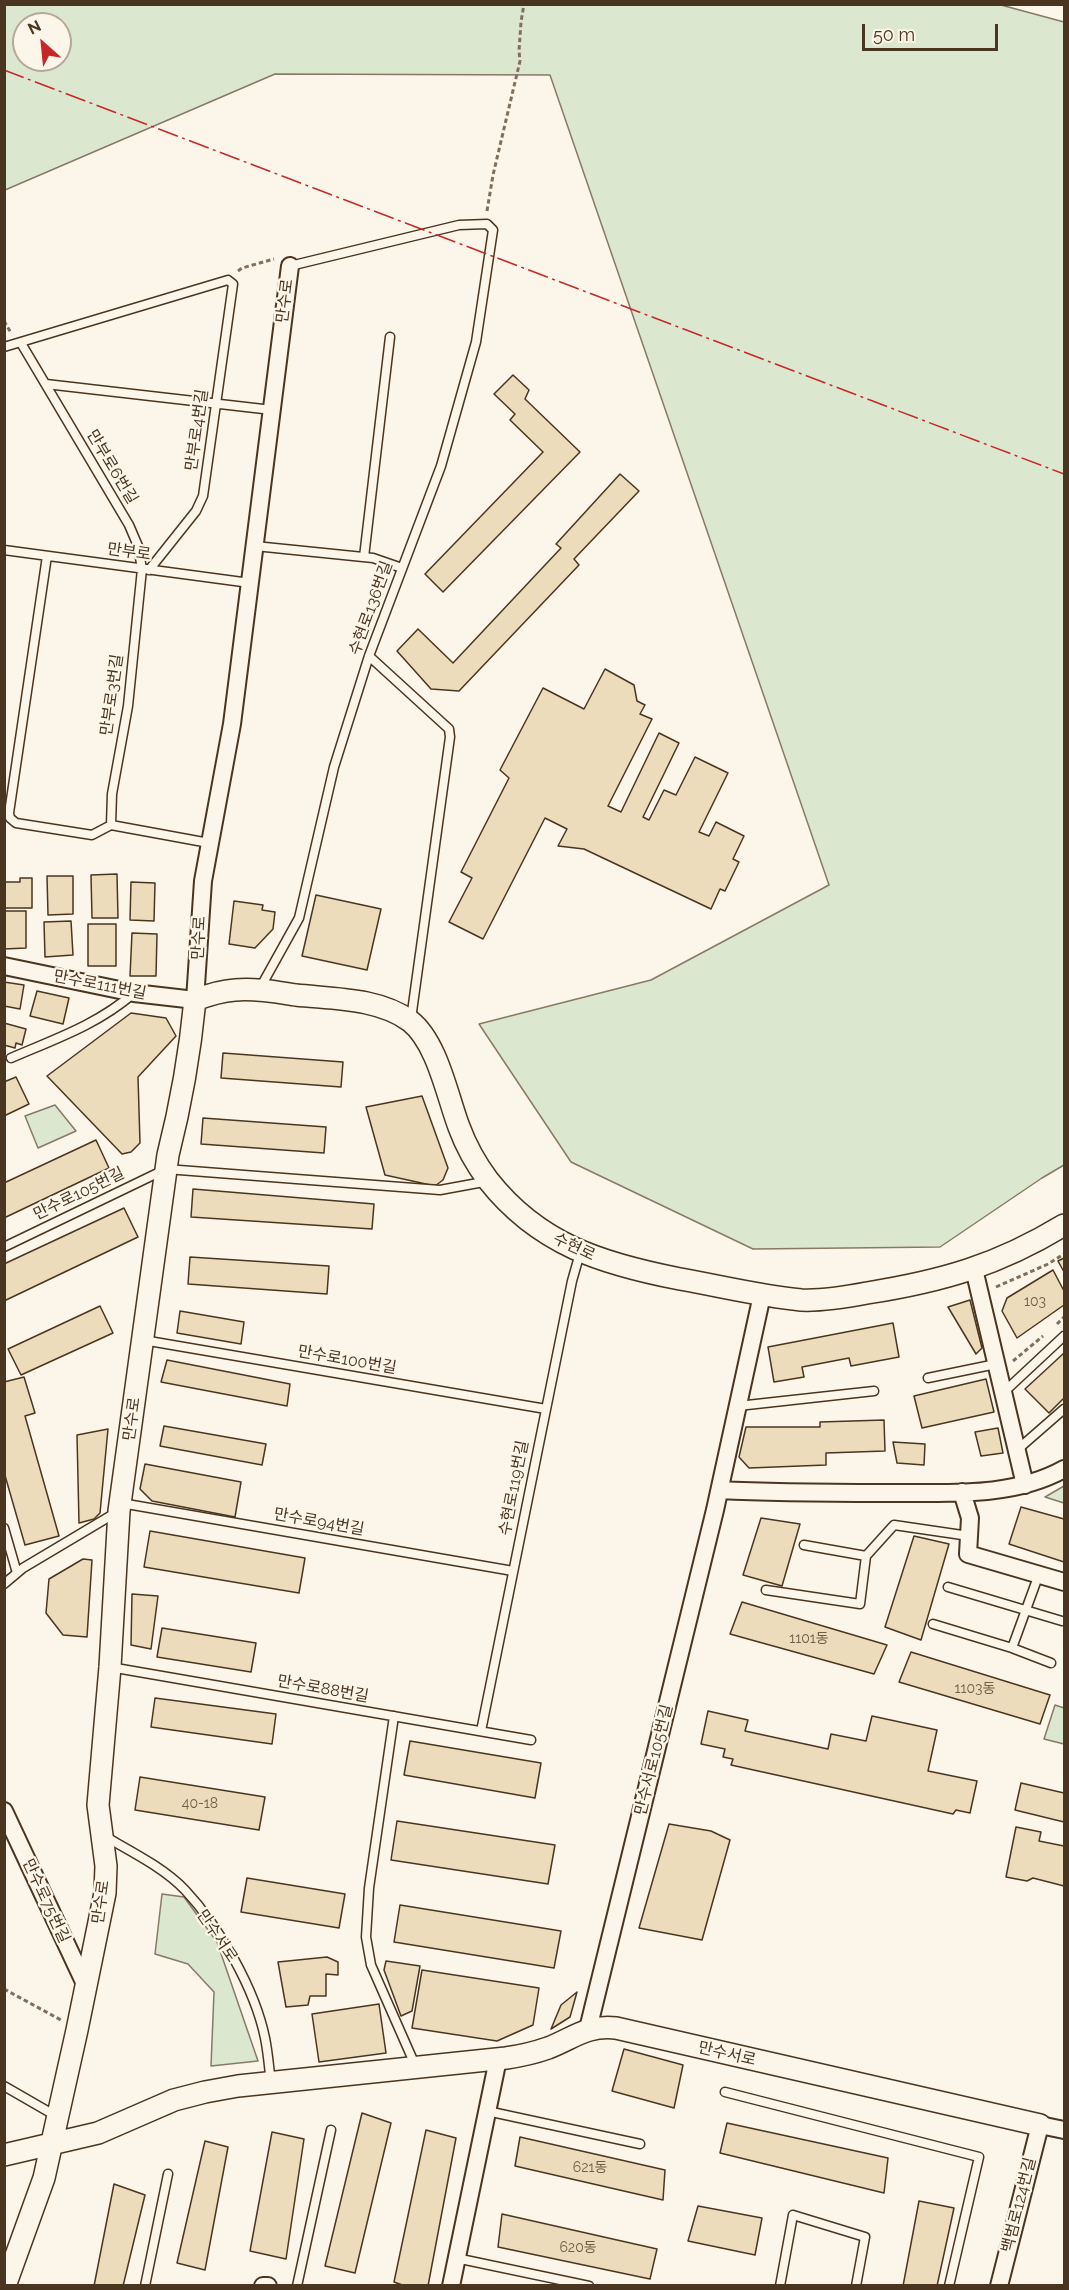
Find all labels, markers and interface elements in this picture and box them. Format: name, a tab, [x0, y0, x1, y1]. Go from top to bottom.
north arrow	[12, 12, 72, 72]
scale bar	[865, 12, 1002, 50]
text: N	[25, 16, 44, 39]
text: 50 m	[873, 24, 915, 45]
street label: 만수로	[273, 278, 297, 324]
street label: 만부로4번길	[182, 388, 212, 472]
street label: 만부로6번길	[82, 426, 142, 508]
street label: 만부로	[106, 539, 152, 565]
street label: 수현로136번길	[345, 558, 397, 658]
street label: 만부로3번길	[97, 653, 127, 737]
street label: 만수로	[188, 915, 210, 961]
street label: 만수로111번길	[52, 967, 148, 1003]
street label: 만수로105번길	[30, 1164, 128, 1224]
street label: 수현로	[550, 1229, 598, 1265]
house number: 103	[1024, 1294, 1046, 1310]
street label: 만수로100번길	[296, 1342, 398, 1378]
street label: 만수로	[119, 1396, 145, 1442]
street label: 수현로119번길	[495, 1439, 533, 1537]
street label: 만수로94번길	[272, 1505, 366, 1539]
house number: 1101동	[789, 1631, 829, 1647]
street label: 만수로88번길	[276, 1672, 370, 1706]
house number: 1103동	[955, 1681, 995, 1697]
street label: 만수서로105번길	[631, 1703, 677, 1817]
house number: 40-18	[182, 1796, 218, 1812]
street label: 만수로75번길	[18, 1856, 74, 1946]
street label: 만수로	[88, 1879, 114, 1925]
street label: 만수서로	[193, 1906, 241, 1966]
street label: 만수서로	[696, 2038, 758, 2070]
street label: 백범로124번길	[998, 2155, 1040, 2255]
house number: 621동	[573, 2160, 607, 2176]
house number: 620동	[559, 2240, 597, 2256]

